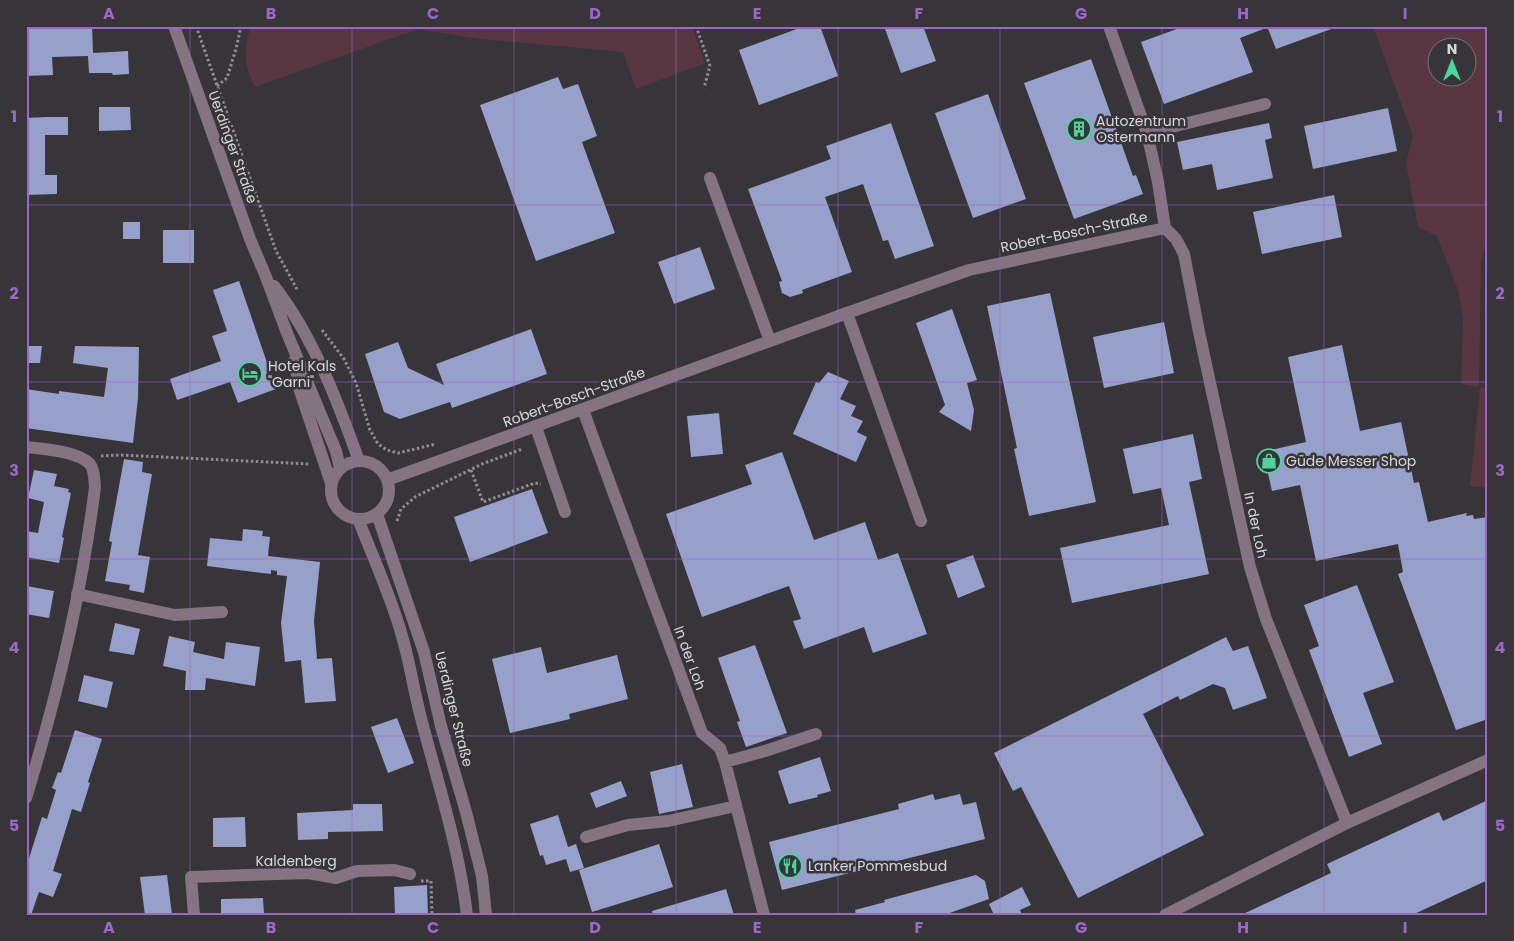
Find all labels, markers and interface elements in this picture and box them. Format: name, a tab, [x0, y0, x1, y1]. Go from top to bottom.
text: A	[103, 2, 115, 25]
text: B	[266, 2, 276, 25]
text: C	[427, 2, 439, 25]
text: D	[589, 2, 601, 25]
text: E	[753, 2, 761, 25]
text: F	[915, 2, 924, 25]
text: G	[1075, 2, 1087, 25]
text: H	[1237, 2, 1249, 25]
text: I	[1403, 2, 1407, 25]
north arrow	[1426, 38, 1476, 88]
text: N	[1447, 39, 1457, 59]
street label: Uerdinger Straße	[203, 88, 263, 206]
text: 1	[11, 105, 17, 128]
text: 1	[1497, 105, 1503, 128]
place label: Autozentrum Ostermann	[1096, 111, 1186, 147]
building icon: Autozentrum Ostermann	[1066, 116, 1092, 142]
street label: Robert-Bosch-Straße	[999, 207, 1150, 257]
text: 2	[9, 282, 19, 305]
text: 2	[1495, 282, 1505, 305]
place label: Hotel Kals "Garni"	[268, 356, 336, 392]
hotel icon: Hotel Kals "Garni"	[237, 361, 263, 387]
street label: Robert-Bosch-Straße	[500, 362, 648, 432]
shop icon: Güde Messer Shop	[1256, 448, 1282, 474]
place label: Güde Messer Shop	[1286, 451, 1416, 471]
text: 3	[9, 459, 19, 482]
text: 3	[1495, 459, 1505, 482]
street label: In der Loh	[1239, 490, 1273, 560]
street label: In der Loh	[669, 623, 711, 693]
text: 4	[9, 636, 20, 659]
text: 4	[1495, 636, 1506, 659]
street label: Uerdinger Straße	[430, 649, 478, 769]
text: 5	[9, 814, 19, 837]
text: 5	[1495, 814, 1505, 837]
street label: Kaldenberg	[255, 851, 337, 871]
restaurant icon: Lanker Pommesbud	[777, 853, 803, 879]
place label: Lanker Pommesbud	[808, 856, 947, 876]
text: A	[103, 916, 115, 939]
text: B	[266, 916, 276, 939]
text: C	[427, 916, 439, 939]
text: D	[589, 916, 601, 939]
text: E	[753, 916, 761, 939]
text: F	[915, 916, 924, 939]
text: G	[1075, 916, 1087, 939]
text: H	[1237, 916, 1249, 939]
text: I	[1403, 916, 1407, 939]

